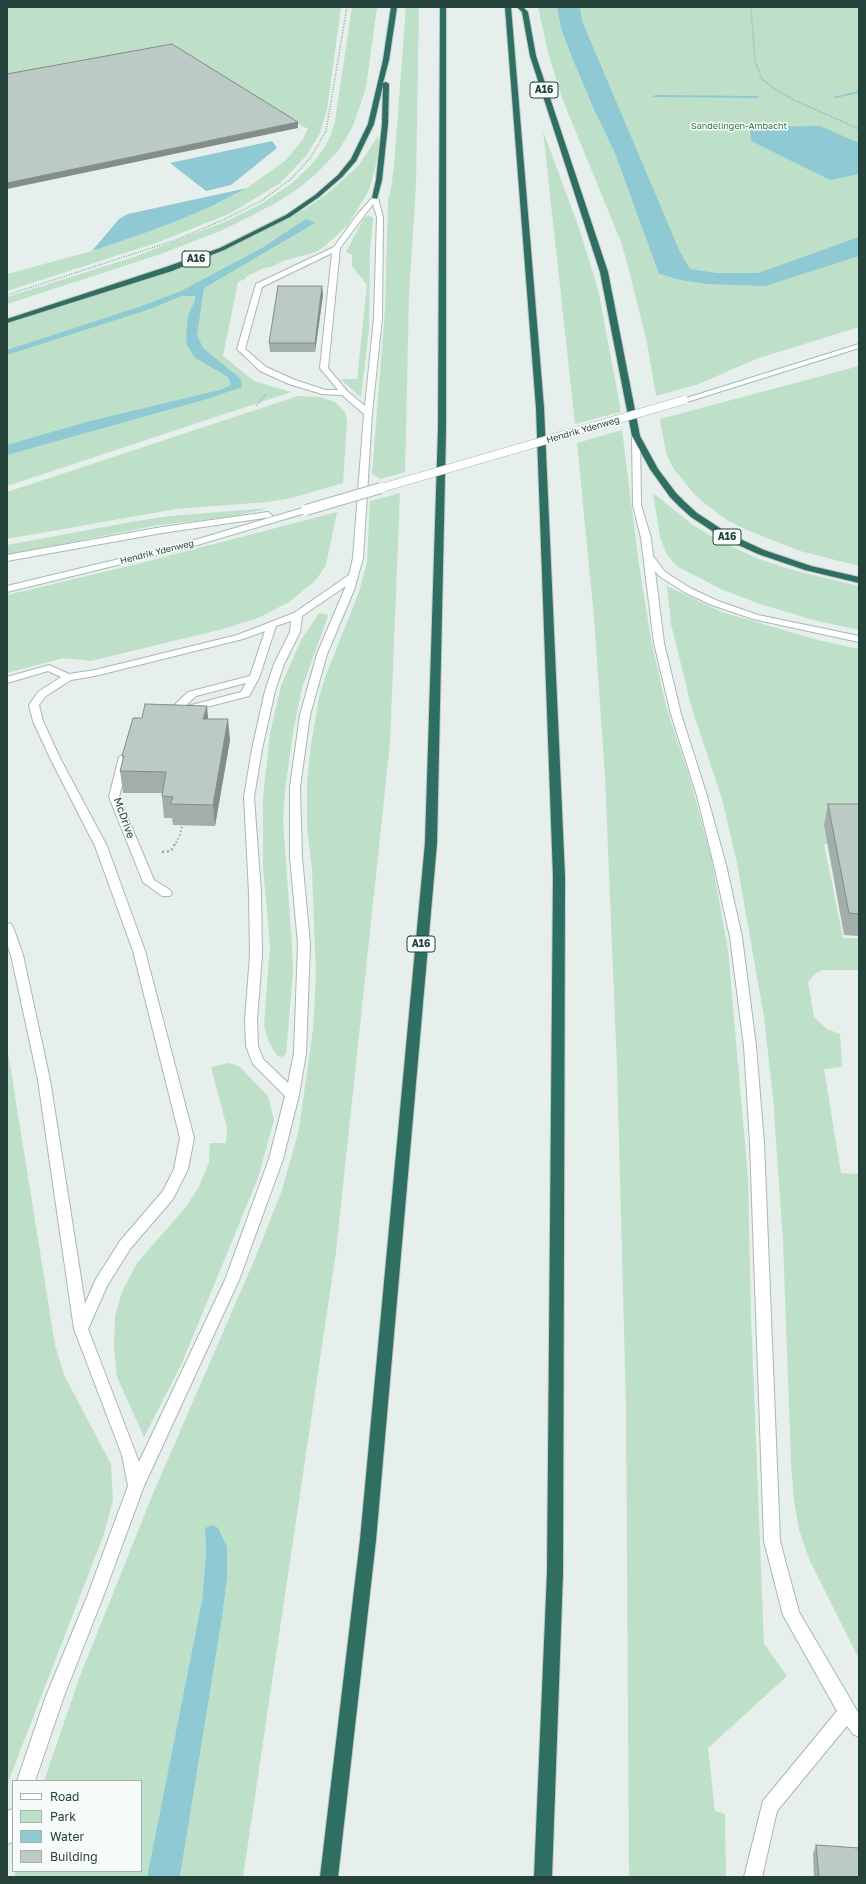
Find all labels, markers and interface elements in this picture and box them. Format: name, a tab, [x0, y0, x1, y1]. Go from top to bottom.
road number: A16	[530, 82, 558, 98]
park label: Sandelingen-Ambacht	[691, 121, 787, 131]
road number: A16	[182, 251, 210, 267]
street label: Hendrik Ydenweg	[545, 414, 621, 446]
road number: A16	[713, 529, 741, 545]
street label: Hendrik Ydenweg	[119, 538, 195, 566]
street label: McDrive	[110, 796, 138, 840]
road number: A16	[407, 936, 435, 952]
legend	[12, 1780, 142, 1872]
text: Road	[50, 1789, 79, 1804]
text: Park	[50, 1809, 76, 1824]
text: Water	[50, 1829, 84, 1844]
text: Building	[50, 1849, 98, 1864]

